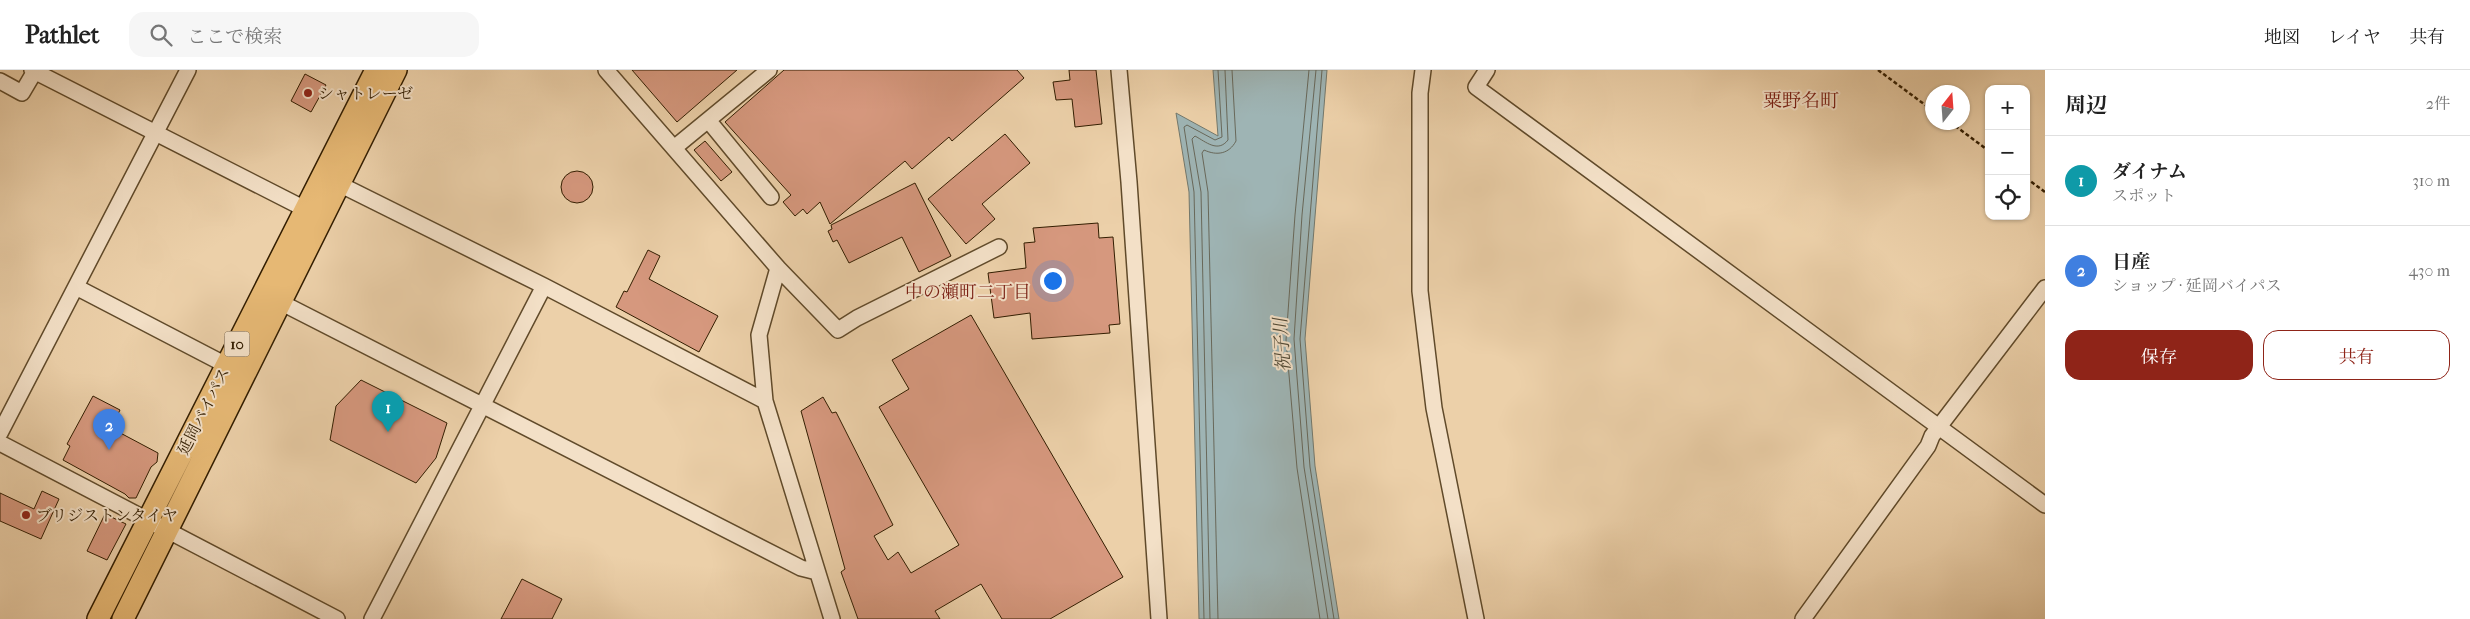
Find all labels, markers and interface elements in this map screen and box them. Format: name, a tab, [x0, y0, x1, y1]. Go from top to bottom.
search box	[129, 12, 479, 57]
text: Pathlet	[25, 21, 99, 49]
icon: search	[147, 21, 175, 49]
text: ここで検索	[187, 26, 282, 48]
text: 地図	[2264, 27, 2300, 48]
text: レイヤ	[2328, 27, 2381, 48]
text: 共有	[2409, 27, 2445, 48]
place label: シャトレーゼ	[318, 84, 413, 103]
north arrow	[1925, 85, 1970, 130]
map controls	[1985, 85, 2030, 220]
button: +	[1985, 85, 2030, 130]
marker: シャトレーゼ	[302, 87, 314, 99]
district label: 粟野名町	[1763, 90, 1839, 112]
text: 周辺	[2065, 93, 2107, 117]
text: 2件	[2426, 94, 2450, 113]
button: −	[1985, 130, 2030, 175]
text: ダイナム	[2112, 161, 2187, 183]
text: 1	[2078, 171, 2084, 190]
text: 310 m	[2412, 171, 2450, 190]
button: locate	[1985, 175, 2030, 220]
text: スポット	[2112, 186, 2176, 205]
text: 日産	[2112, 251, 2150, 273]
text: 2	[2077, 261, 2085, 280]
text: 430 m	[2408, 261, 2450, 280]
your location	[1040, 268, 1066, 294]
text: ショップ · 延岡バイパス	[2112, 276, 2281, 295]
district label: 中の瀬町二丁目	[905, 282, 1031, 303]
water label: 祝子川	[1270, 315, 1295, 373]
button: 保存	[2065, 330, 2253, 380]
button: 共有	[2263, 330, 2450, 380]
road number: 10	[224, 332, 250, 356]
street label: 延岡バイパス	[173, 364, 234, 458]
pin: 1	[372, 391, 404, 432]
pin: 2	[93, 409, 125, 450]
place label: ブリジストンタイヤ	[36, 506, 178, 525]
marker: ブリジストンタイヤ	[20, 509, 32, 521]

